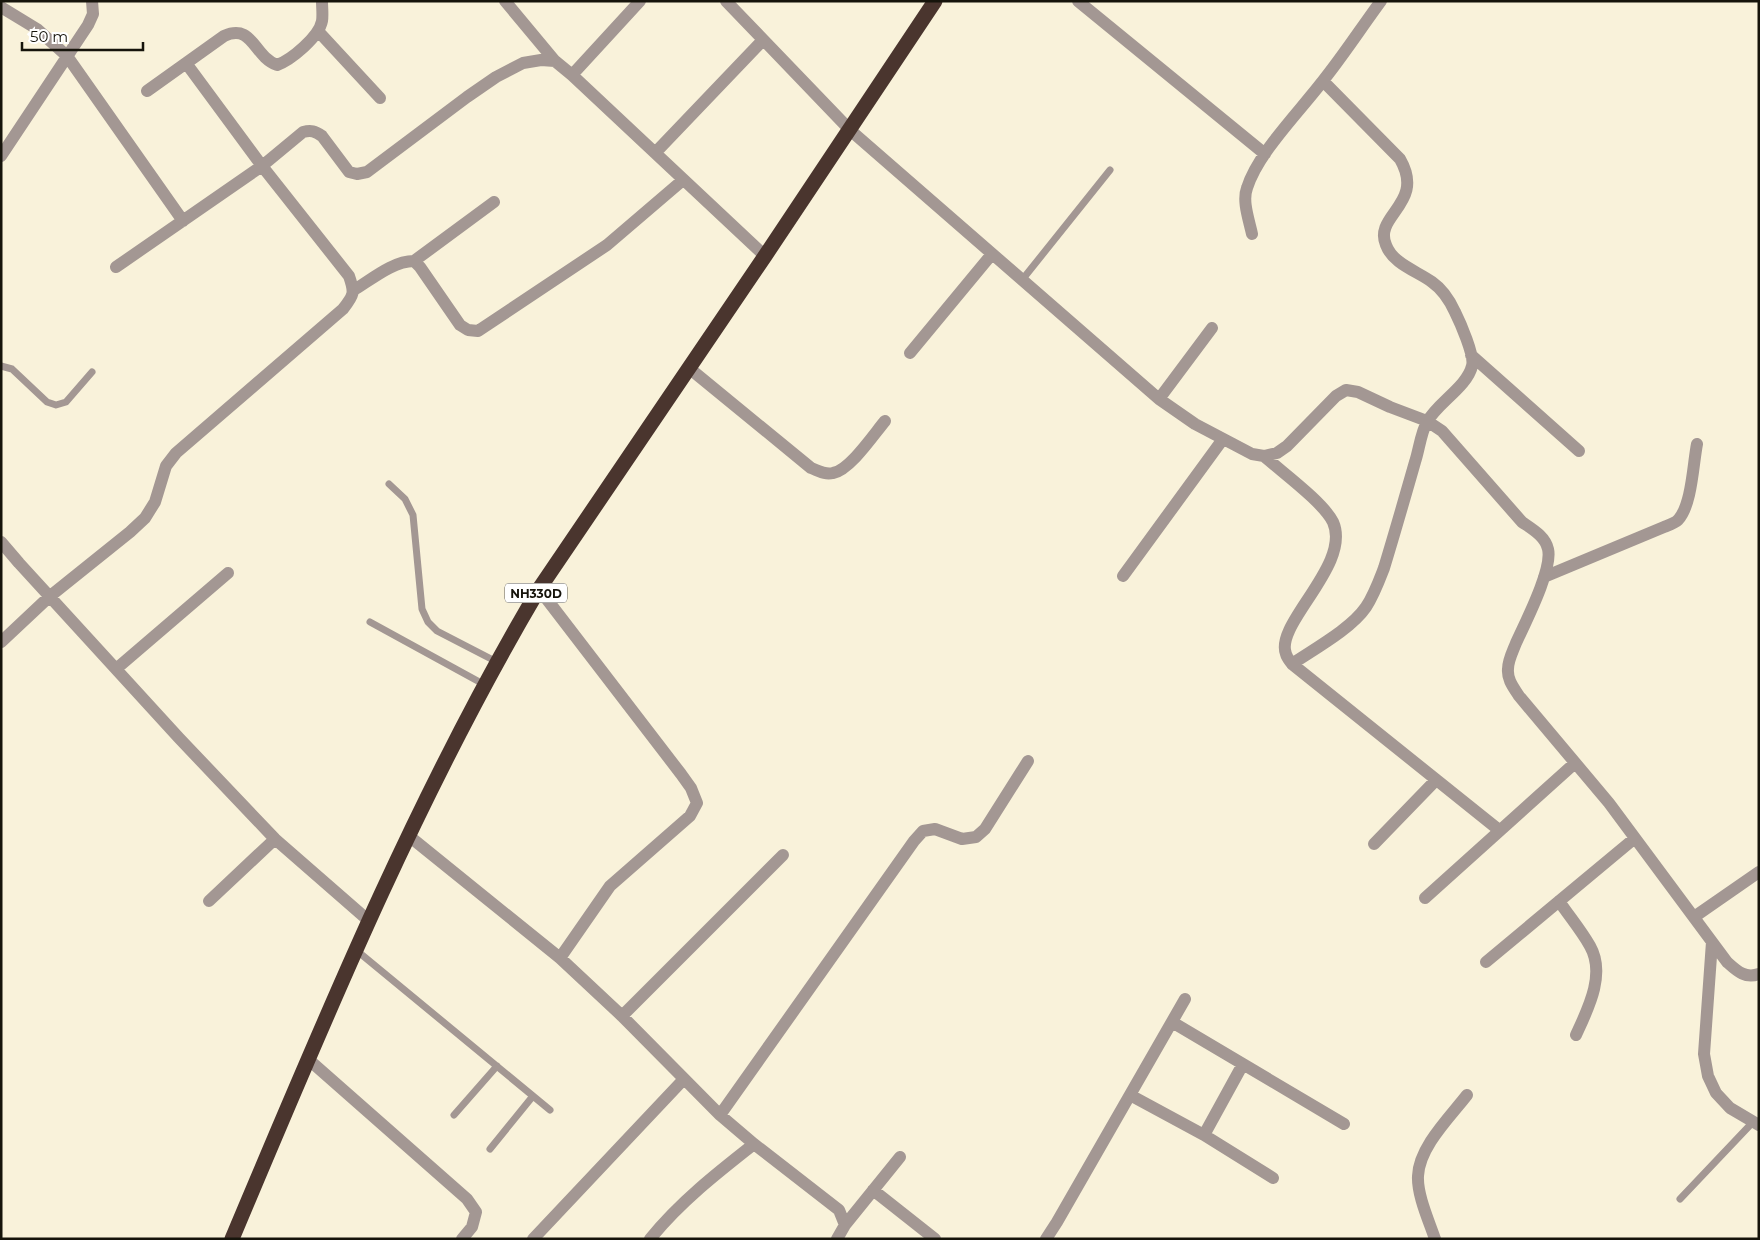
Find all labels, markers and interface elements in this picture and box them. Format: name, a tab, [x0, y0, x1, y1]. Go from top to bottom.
scale bar	[22, 20, 144, 52]
text: 50 m	[30, 27, 68, 46]
road number: NH330D	[505, 584, 567, 602]

